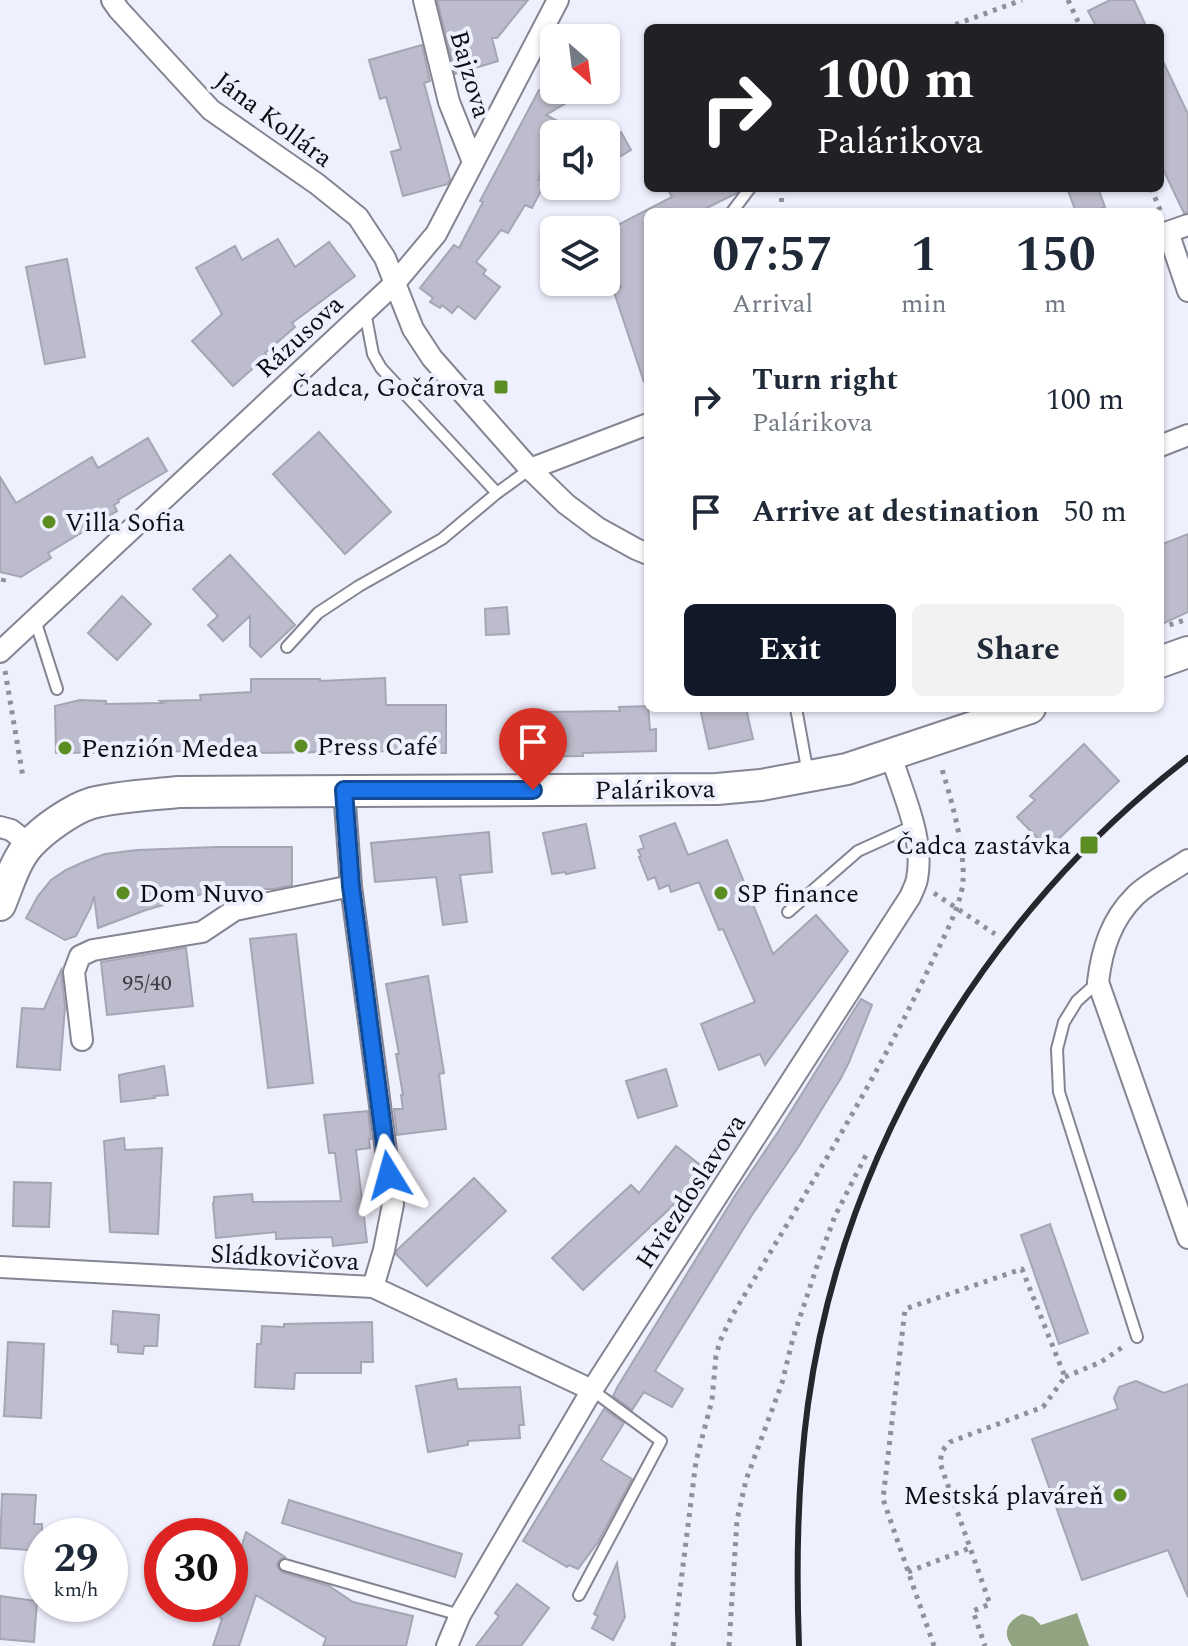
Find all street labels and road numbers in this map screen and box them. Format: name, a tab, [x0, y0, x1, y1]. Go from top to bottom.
street label: Bajzova	[438, 26, 502, 123]
street label: Jána Kollára	[206, 62, 341, 178]
street label: Rázusova	[247, 285, 353, 388]
street label: Palárikova	[594, 769, 716, 811]
street label: Hviezdoslavova	[625, 1106, 756, 1277]
street label: Sládkovičova	[209, 1234, 361, 1282]

